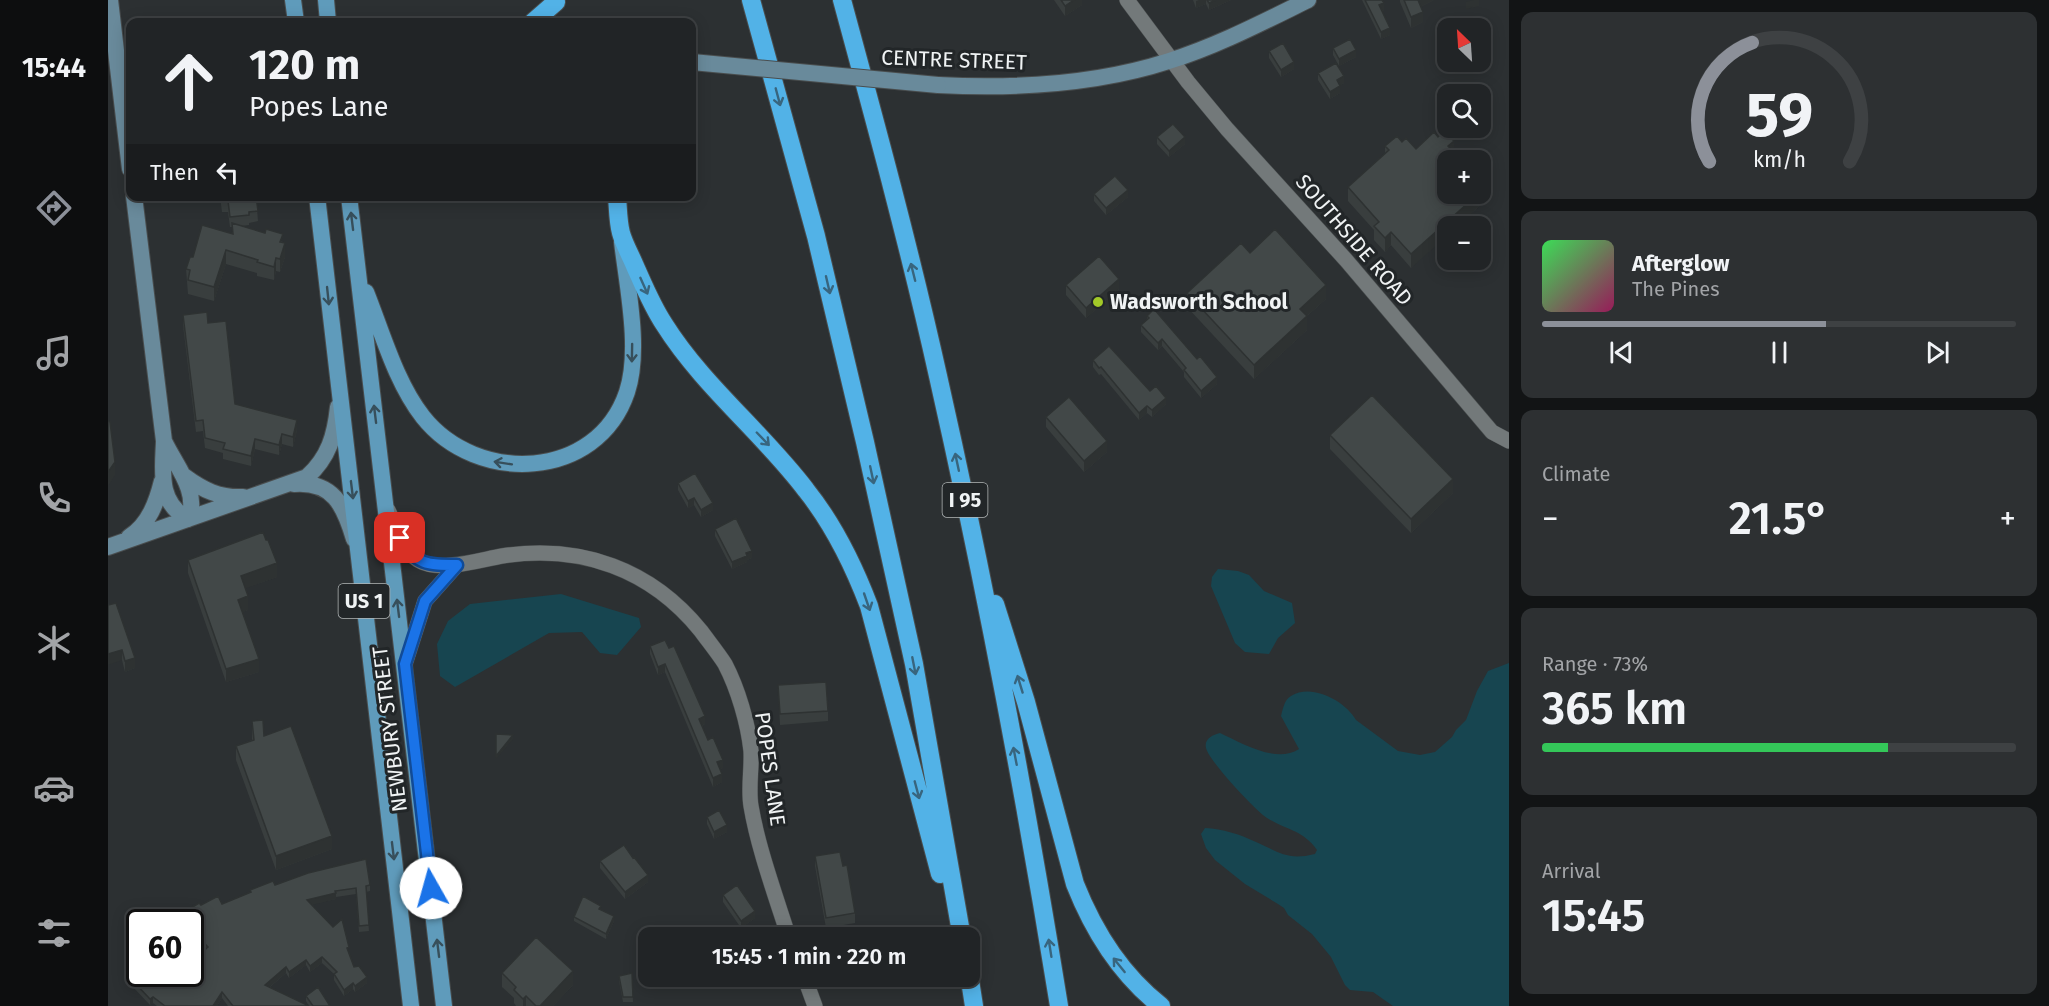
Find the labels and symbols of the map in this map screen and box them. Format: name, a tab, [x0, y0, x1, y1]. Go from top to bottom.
north arrow	[1437, 18, 1491, 72]
street label: CENTRE STREET	[881, 44, 1027, 76]
one-way arrow	[773, 87, 784, 106]
street label: SOUTHSIDE ROAD	[1290, 169, 1418, 311]
one-way arrow	[346, 211, 357, 231]
one-way arrow	[906, 263, 918, 282]
one-way arrow	[639, 276, 650, 295]
one-way arrow	[822, 276, 834, 295]
one-way arrow	[323, 286, 334, 306]
place label: Wadsworth School	[1110, 289, 1289, 315]
marker: Wadsworth School	[1091, 295, 1105, 309]
one-way arrow	[626, 343, 638, 363]
one-way arrow	[370, 405, 381, 425]
one-way arrow	[755, 432, 770, 447]
one-way arrow	[950, 453, 962, 472]
one-way arrow	[494, 457, 514, 468]
one-way arrow	[867, 466, 879, 485]
one-way arrow	[347, 479, 358, 499]
road number: I 95	[942, 483, 988, 517]
pin	[374, 512, 425, 563]
road number: US 1	[338, 584, 390, 618]
one-way arrow	[863, 592, 874, 611]
one-way arrow	[392, 599, 403, 619]
street label: NEWBURY STREET	[367, 645, 413, 813]
one-way arrow	[909, 655, 920, 675]
one-way arrow	[1014, 675, 1025, 694]
street label: POPES LANE	[749, 710, 791, 828]
one-way arrow	[1009, 747, 1020, 767]
one-way arrow	[912, 780, 924, 799]
one-way arrow	[388, 840, 399, 860]
position arrow	[399, 856, 463, 920]
speed limit sign: 60	[126, 909, 204, 987]
one-way arrow	[432, 938, 443, 958]
one-way arrow	[1044, 939, 1055, 959]
one-way arrow	[1113, 957, 1126, 973]

